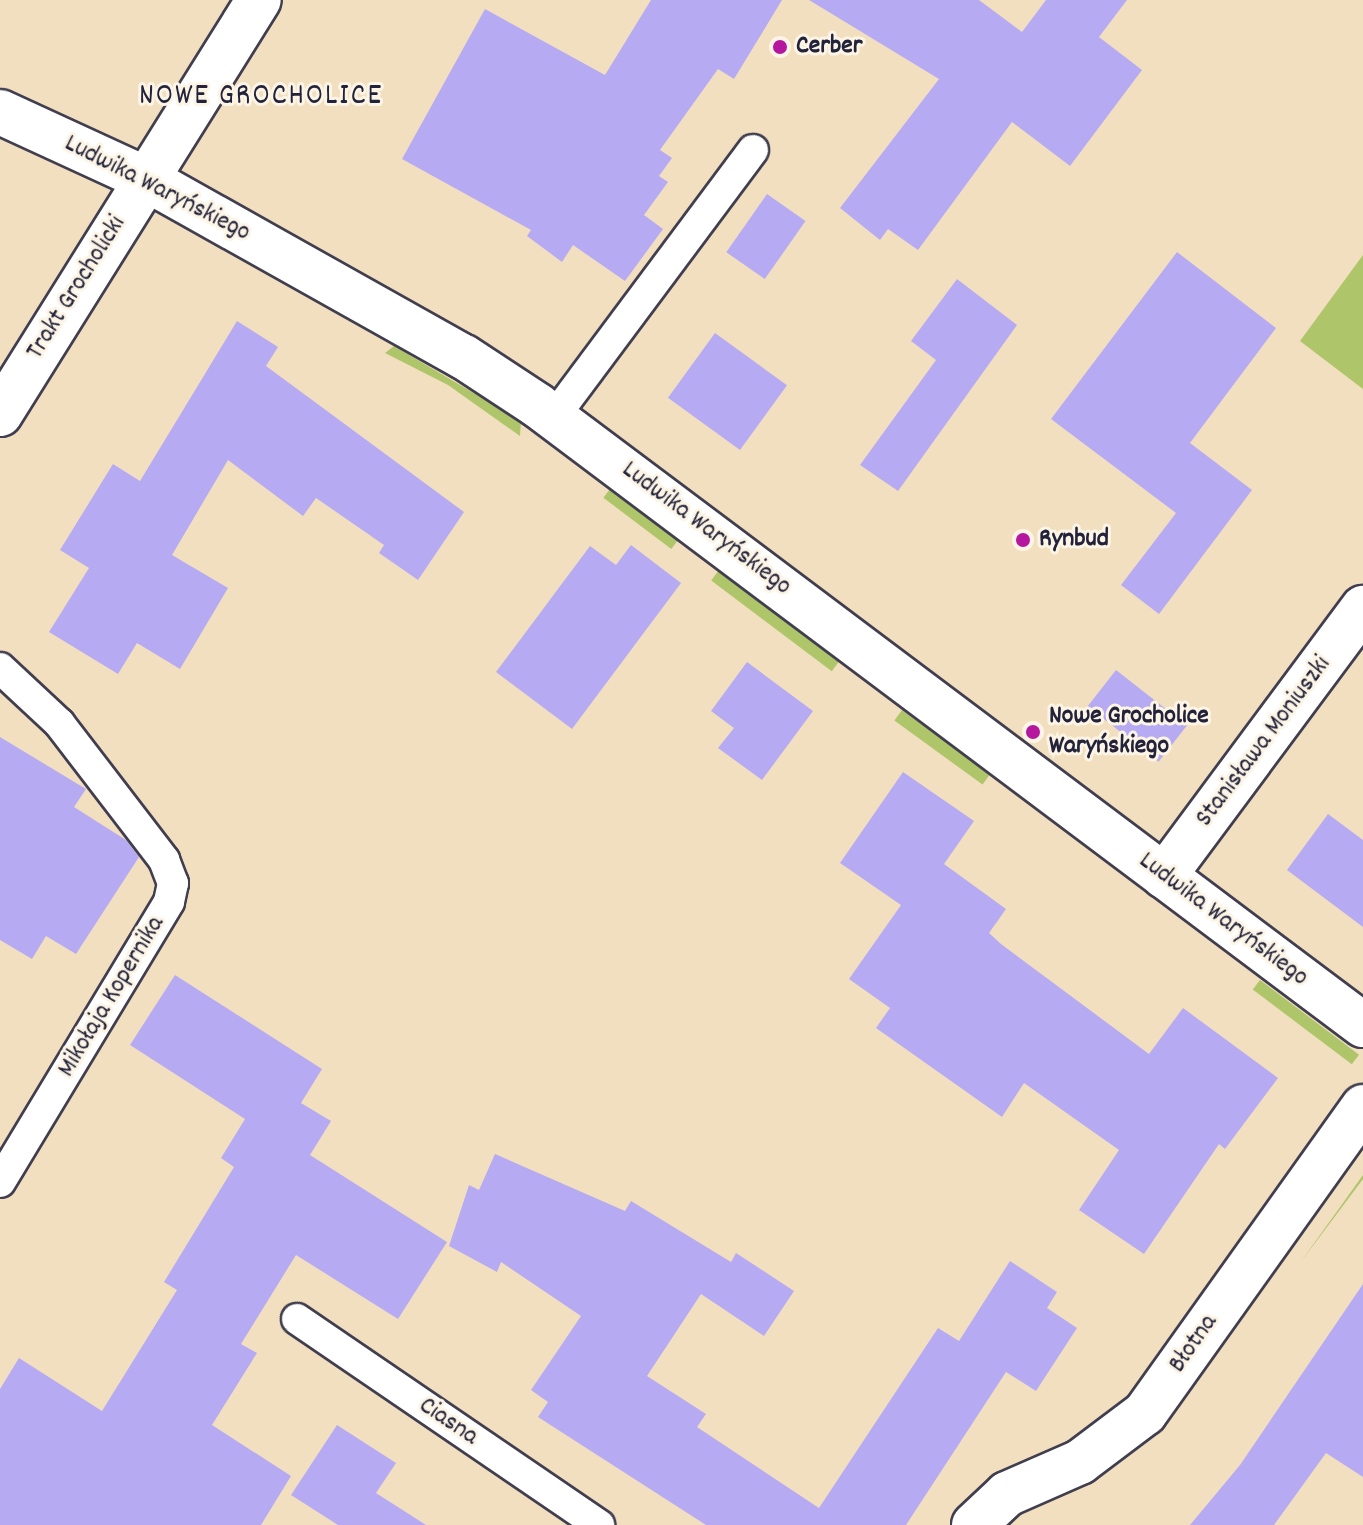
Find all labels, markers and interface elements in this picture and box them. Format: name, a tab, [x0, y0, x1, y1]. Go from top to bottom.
place label: Cerber	[796, 31, 862, 63]
marker: Cerber	[771, 38, 789, 56]
district label: NOWE GROCHOLICE	[139, 80, 383, 116]
street label: Ludwika Waryńskiego	[59, 129, 255, 249]
street label: Trakt Grocholicki	[20, 210, 134, 366]
street label: Ludwika Waryńskiego	[615, 455, 797, 603]
place label: Rynbud	[1039, 524, 1109, 556]
marker: Rynbud	[1014, 531, 1032, 549]
street label: Stanisława Moniuszki	[1190, 650, 1338, 834]
place label: Nowe Grocholice Waryńskiego	[1049, 701, 1209, 762]
marker: Nowe Grocholice Waryńskiego	[1024, 723, 1042, 741]
street label: Ludwika Waryńskiego	[1132, 846, 1314, 994]
street label: Mikołaja Kopernika	[52, 911, 172, 1083]
street label: Błotna	[1163, 1309, 1225, 1379]
street label: Ciasna	[412, 1391, 484, 1453]

